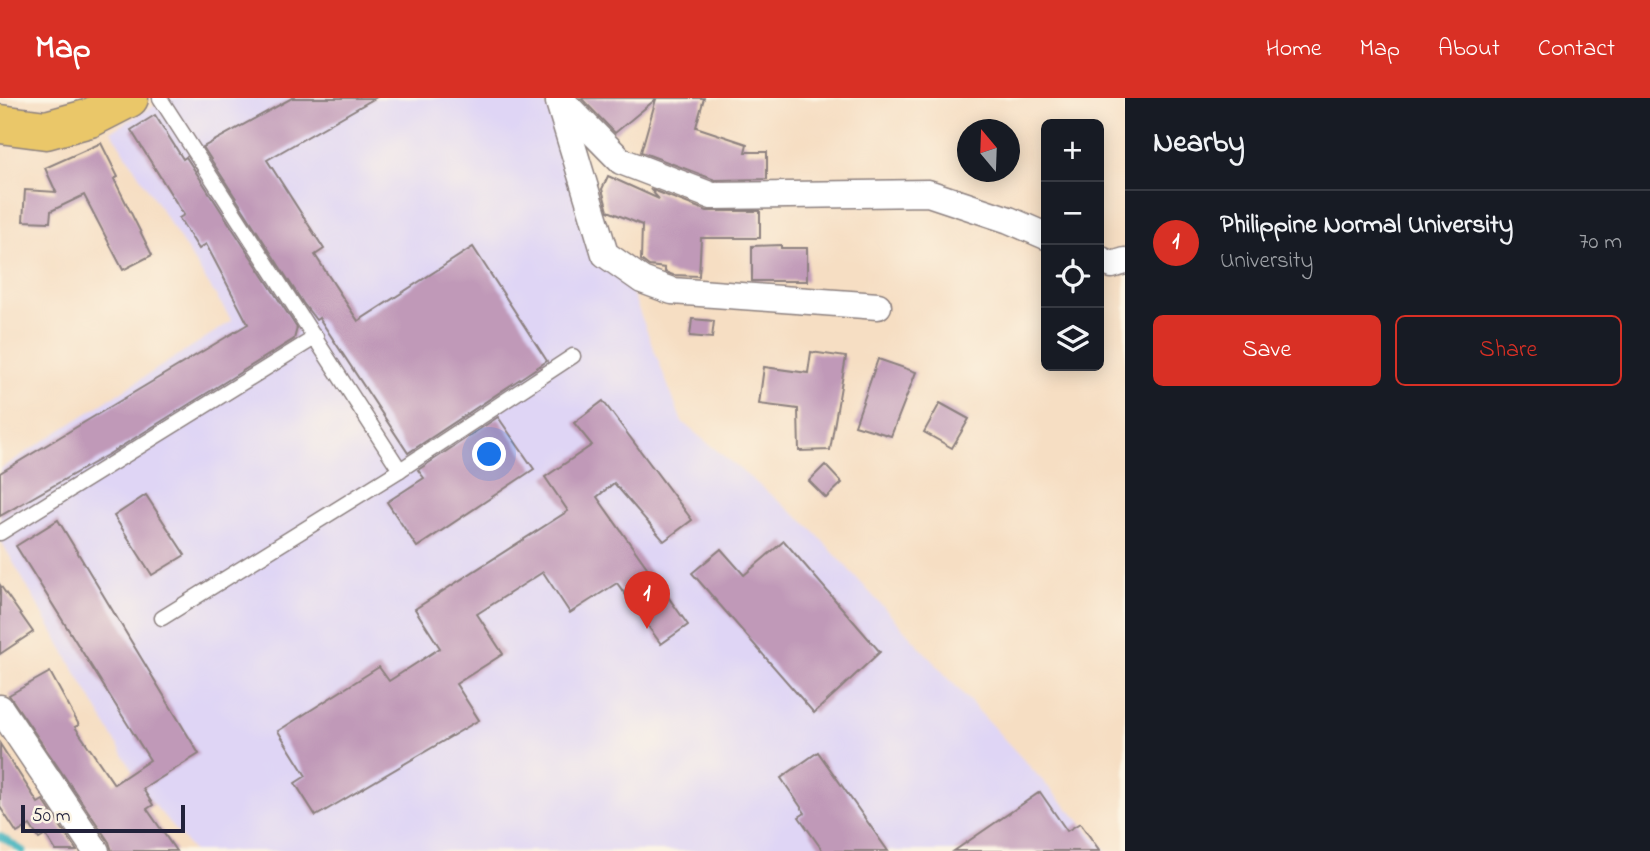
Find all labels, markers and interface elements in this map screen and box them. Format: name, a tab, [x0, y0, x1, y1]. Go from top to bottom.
text: Map	[35, 25, 91, 73]
text: Home	[1266, 32, 1322, 67]
text: Map	[1360, 32, 1400, 67]
text: About	[1438, 32, 1500, 67]
text: Contact	[1538, 32, 1615, 67]
north arrow	[957, 119, 1020, 182]
map controls	[1041, 119, 1104, 371]
button: +	[1041, 119, 1104, 182]
text: Nearby	[1153, 122, 1245, 166]
button: −	[1041, 182, 1104, 245]
text: Philippine Normal University	[1220, 207, 1513, 245]
text: 1	[1172, 226, 1180, 259]
text: 70 m	[1579, 226, 1622, 259]
button: locate	[1041, 245, 1104, 308]
text: University	[1220, 245, 1313, 278]
button: layers	[1041, 308, 1104, 371]
button: Save	[1153, 315, 1381, 386]
button: Share	[1395, 315, 1622, 386]
your location	[472, 437, 506, 471]
pin: 1	[624, 571, 670, 629]
scale bar	[21, 802, 186, 834]
text: 50 m	[32, 803, 71, 830]

